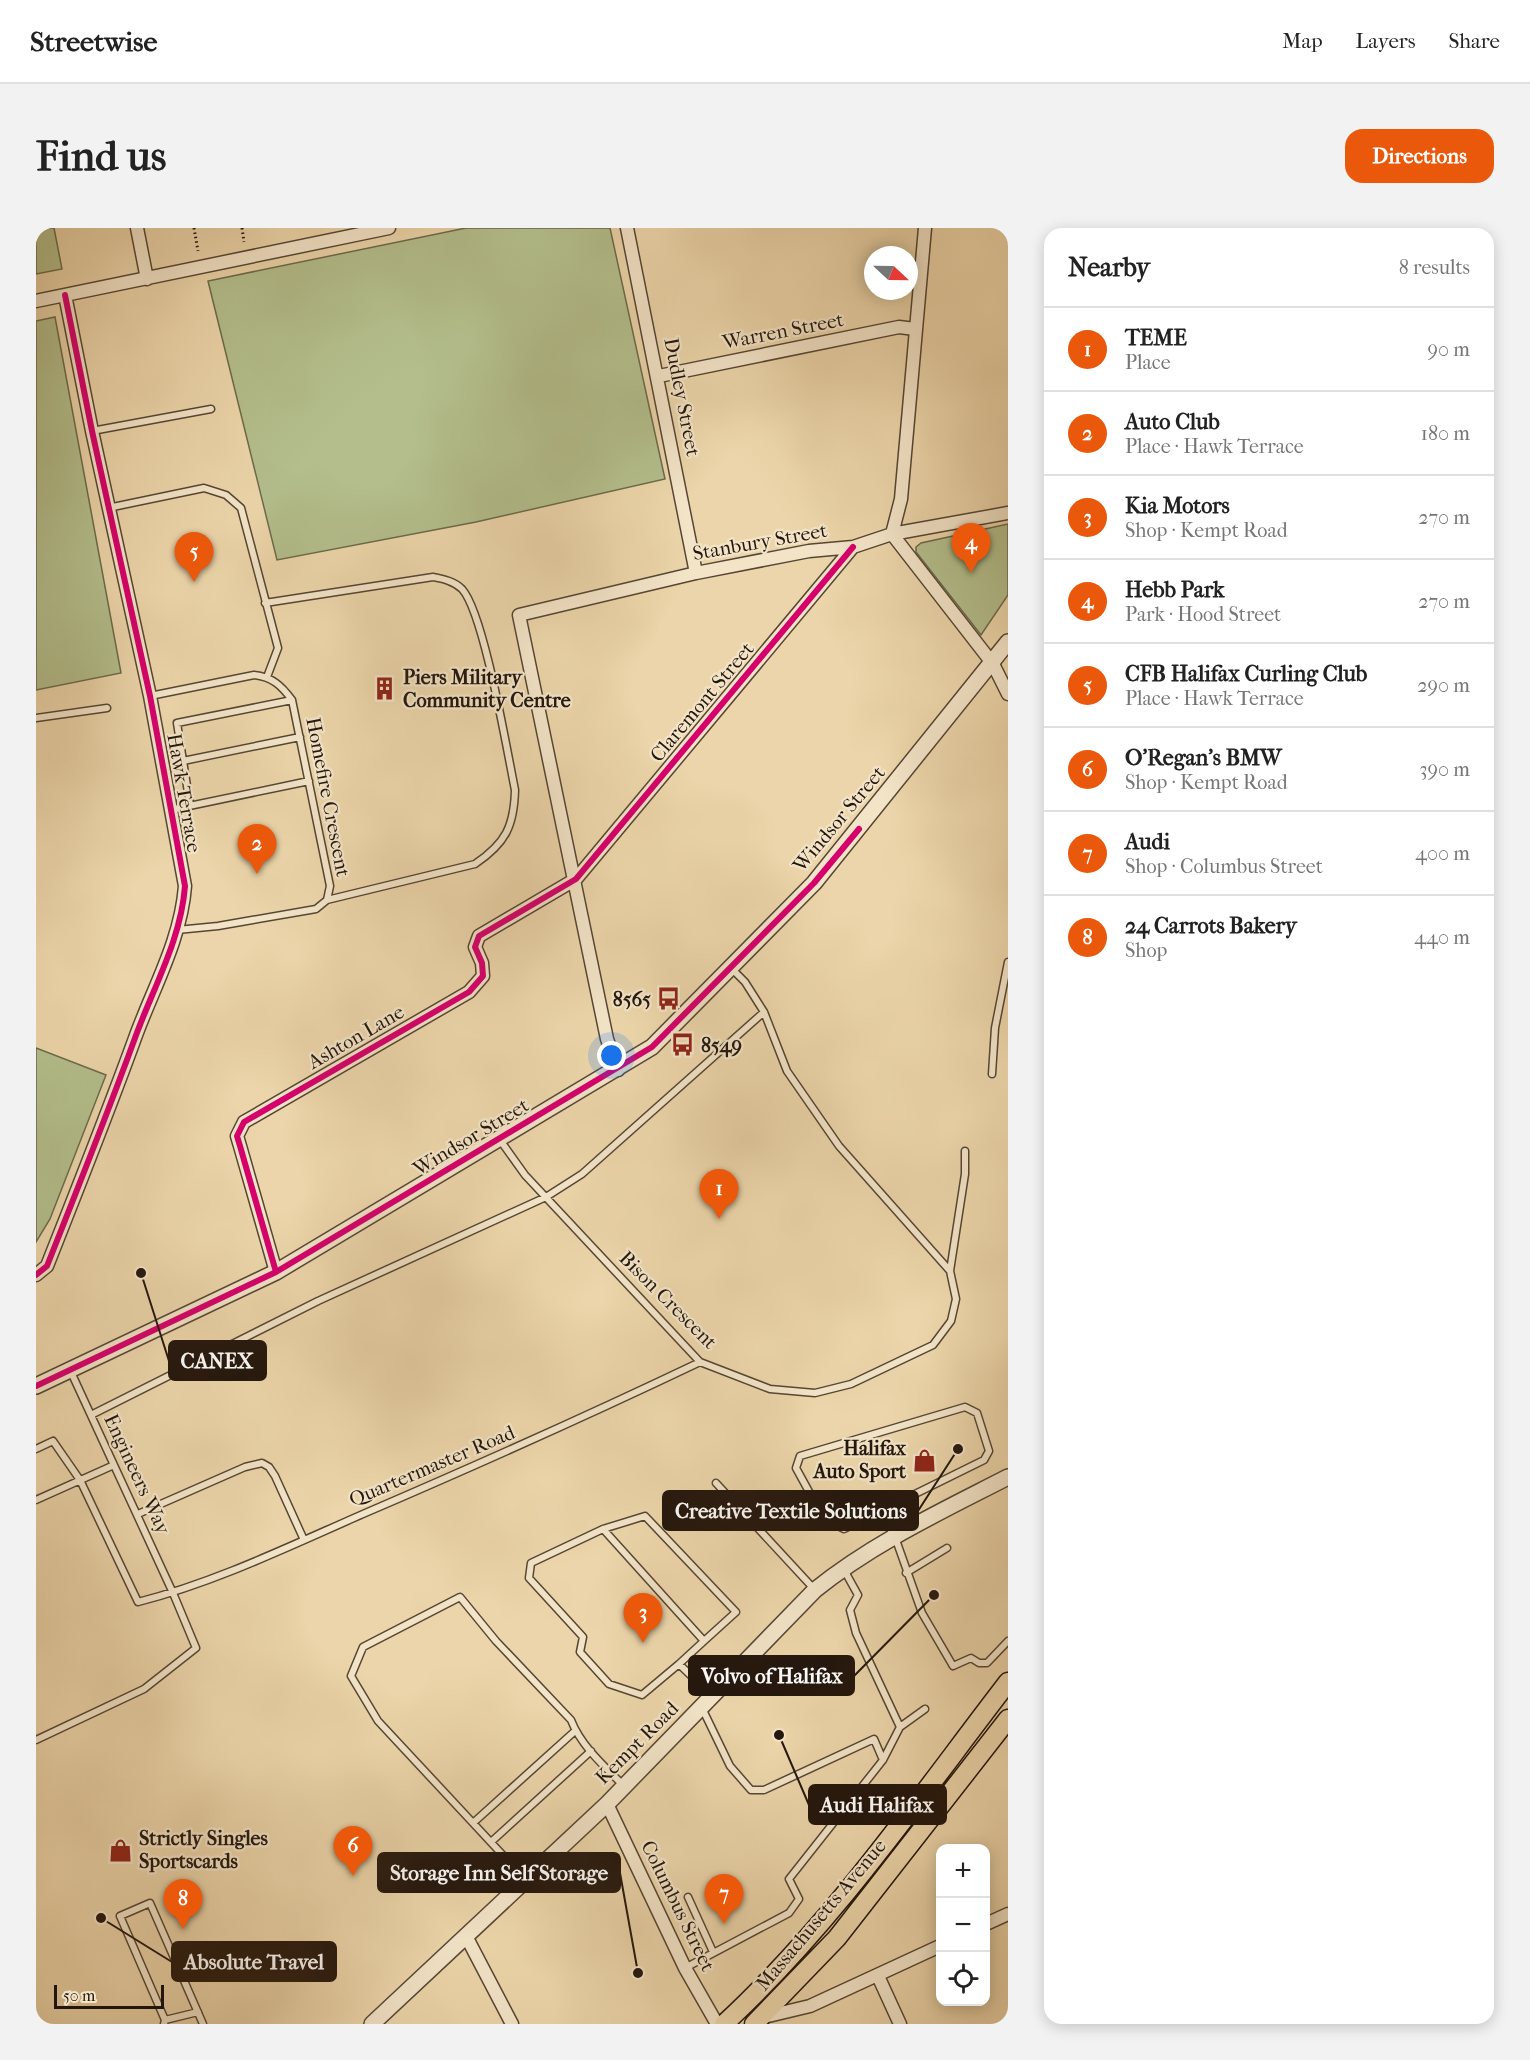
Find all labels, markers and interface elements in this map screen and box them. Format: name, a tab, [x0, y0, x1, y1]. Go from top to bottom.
text: Streetwise	[30, 25, 157, 58]
text: Map	[1282, 29, 1323, 53]
text: Layers	[1356, 29, 1415, 53]
text: Share	[1448, 29, 1500, 53]
button: Directions	[1345, 129, 1494, 183]
text: Find us	[36, 132, 166, 181]
north arrow	[864, 246, 918, 300]
text: Nearby	[1068, 252, 1150, 283]
text: 8 results	[1399, 256, 1470, 279]
street label: Warren Street	[719, 308, 846, 354]
text: TEME	[1125, 325, 1187, 351]
street label: Dudley Street	[659, 336, 705, 458]
text: 1	[1084, 338, 1091, 361]
text: 90 m	[1428, 338, 1470, 361]
text: Place	[1125, 351, 1171, 374]
text: Auto Club	[1125, 409, 1220, 435]
text: 2	[1082, 422, 1093, 445]
text: 180 m	[1421, 422, 1470, 445]
text: Place · Hawk Terrace	[1125, 435, 1304, 458]
text: Kia Motors	[1125, 493, 1230, 519]
text: 3	[1083, 506, 1092, 529]
text: 270 m	[1418, 506, 1470, 529]
street label: Stanbury Street	[691, 519, 829, 565]
text: Shop · Kempt Road	[1125, 519, 1288, 542]
pin: 4	[952, 524, 990, 573]
pin: 5	[174, 532, 214, 582]
text: Hebb Park	[1125, 577, 1224, 603]
text: 4	[1082, 590, 1093, 613]
text: 270 m	[1418, 590, 1470, 613]
text: Park · Hood Street	[1125, 603, 1281, 626]
street label: Claremont Street	[645, 638, 759, 766]
text: CFB Halifax Curling Club	[1125, 661, 1367, 687]
place label: Piers Military Community Centre	[403, 666, 571, 712]
text: 5	[1083, 674, 1092, 697]
text: 290 m	[1417, 674, 1470, 697]
building icon: Piers Military Community Centre	[372, 676, 398, 702]
text: Place · Hawk Terrace	[1125, 687, 1304, 710]
street label: Homefire Crescent	[301, 715, 355, 879]
street label: Hawk Terrace	[162, 732, 206, 854]
text: O'Regan's BMW	[1125, 745, 1282, 771]
text: 6	[1082, 758, 1093, 781]
text: 390 m	[1419, 758, 1470, 781]
street label: Windsor Street	[788, 762, 890, 877]
text: Shop · Kempt Road	[1125, 771, 1288, 794]
pin: 2	[238, 824, 276, 874]
text: Audi	[1125, 829, 1170, 855]
text: 7	[1083, 842, 1092, 865]
text: 400 m	[1415, 842, 1470, 865]
text: Shop · Columbus Street	[1125, 855, 1323, 878]
text: 24 Carrots Bakery	[1125, 913, 1297, 939]
text: 8	[1082, 926, 1093, 949]
text: 440 m	[1414, 926, 1470, 949]
text: Shop	[1125, 939, 1167, 962]
bus stop icon: 8565	[656, 986, 682, 1012]
place label: 8565	[613, 988, 651, 1011]
street label: Ashton Lane	[303, 1000, 408, 1074]
bus stop icon: 8549	[670, 1032, 696, 1058]
place label: 8549	[701, 1034, 742, 1058]
your location	[597, 1041, 626, 1070]
street label: Windsor Street	[408, 1093, 533, 1181]
pin: 1	[700, 1170, 738, 1219]
street label: Bison Crescent	[614, 1246, 722, 1354]
callout: CANEX	[169, 1341, 266, 1380]
text: CANEX	[181, 1349, 254, 1373]
street label: Engineers Way	[99, 1410, 175, 1539]
street label: Quartermaster Road	[346, 1420, 519, 1511]
place label: Halifax Auto Sport	[811, 1437, 907, 1483]
shop icon: Halifax Auto Sport	[911, 1447, 937, 1473]
callout: Creative Textile Solutions	[663, 1491, 918, 1530]
text: Creative Textile Solutions	[675, 1499, 907, 1523]
pin: 3	[624, 1594, 662, 1643]
callout: Volvo of Halifax	[689, 1656, 854, 1695]
text: Volvo of Halifax	[700, 1664, 844, 1688]
street label: Kempt Road	[591, 1696, 684, 1789]
callout: Audi Halifax	[809, 1785, 946, 1824]
text: Audi Halifax	[818, 1793, 935, 1817]
pin: 6	[334, 1826, 372, 1876]
place label: Strictly Singles Sportscards	[139, 1827, 269, 1873]
street label: Massachusetts Avenue	[751, 1835, 891, 1995]
shop icon: Strictly Singles Sportscards	[108, 1837, 134, 1863]
street label: Columbus Street	[636, 1837, 720, 1975]
map controls	[936, 1844, 990, 2006]
button: +	[936, 1844, 990, 1898]
callout: Storage Inn Self Storage	[378, 1853, 620, 1892]
text: Storage Inn Self Storage	[390, 1861, 609, 1885]
pin: 7	[704, 1874, 744, 1924]
pin: 8	[164, 1880, 202, 1929]
button: −	[936, 1898, 990, 1952]
callout: Absolute Travel	[172, 1942, 336, 1981]
text: Absolute Travel	[182, 1950, 324, 1974]
button: locate	[936, 1952, 990, 2006]
scale bar	[54, 1982, 164, 2010]
text: 50 m	[63, 1986, 95, 2005]

